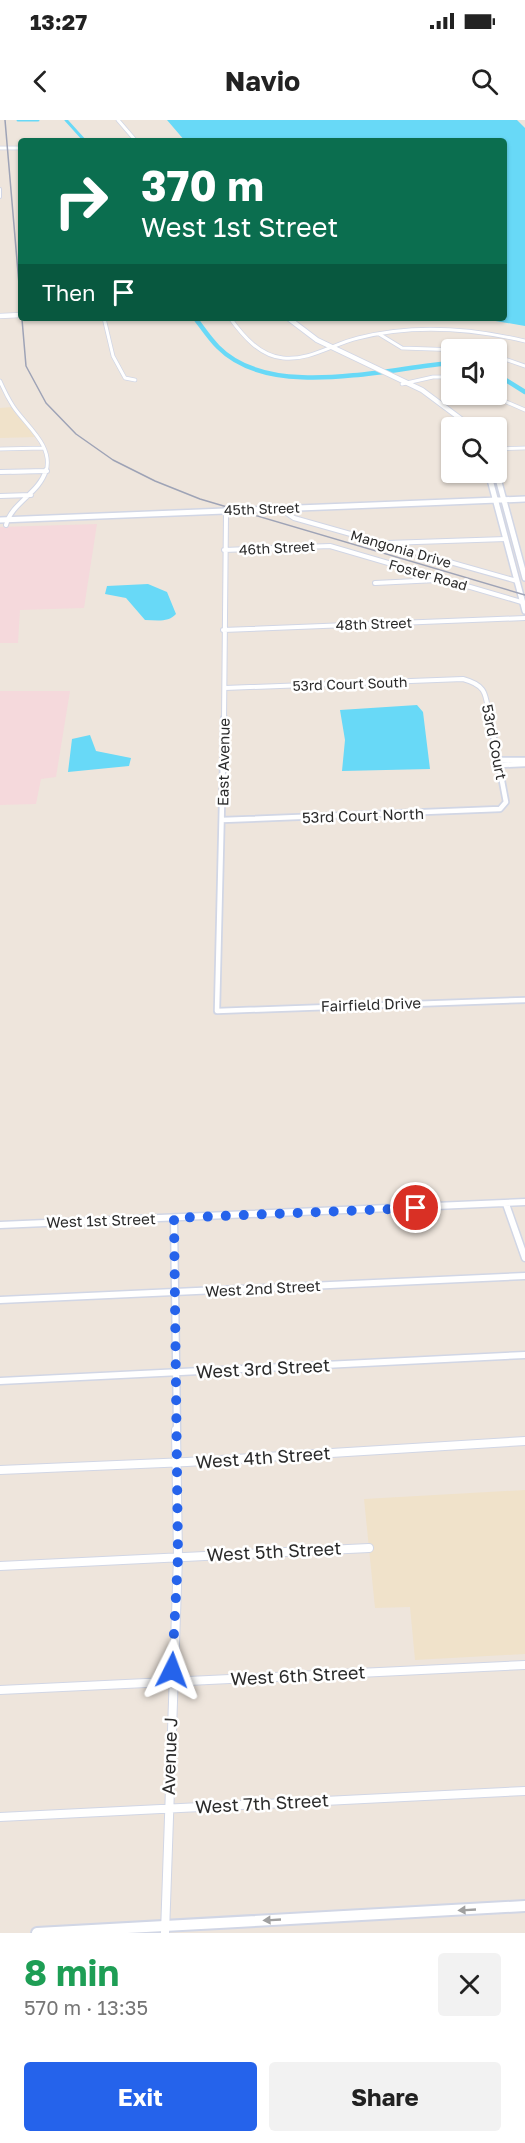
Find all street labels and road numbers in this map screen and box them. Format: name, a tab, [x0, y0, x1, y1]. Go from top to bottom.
street label: 45th Street	[224, 499, 300, 518]
street label: Mangonia Drive	[349, 526, 453, 571]
street label: 46th Street	[238, 537, 315, 558]
street label: Foster Road	[387, 555, 469, 594]
street label: 48th Street	[336, 614, 412, 633]
street label: 53rd Court South	[292, 673, 408, 694]
street label: 53rd Court	[479, 703, 511, 781]
street label: East Avenue	[213, 717, 233, 806]
street label: 53rd Court North	[302, 804, 424, 826]
street label: Fairfield Drive	[321, 993, 422, 1015]
street label: West 1st Street	[46, 1209, 156, 1231]
street label: West 2nd Street	[205, 1276, 321, 1300]
street label: West 3rd Street	[195, 1353, 331, 1383]
street label: West 4th Street	[195, 1441, 331, 1473]
street label: West 5th Street	[206, 1536, 342, 1566]
street label: West 6th Street	[230, 1660, 366, 1690]
street label: Avenue J	[157, 1717, 181, 1795]
street label: West 7th Street	[195, 1789, 329, 1817]

